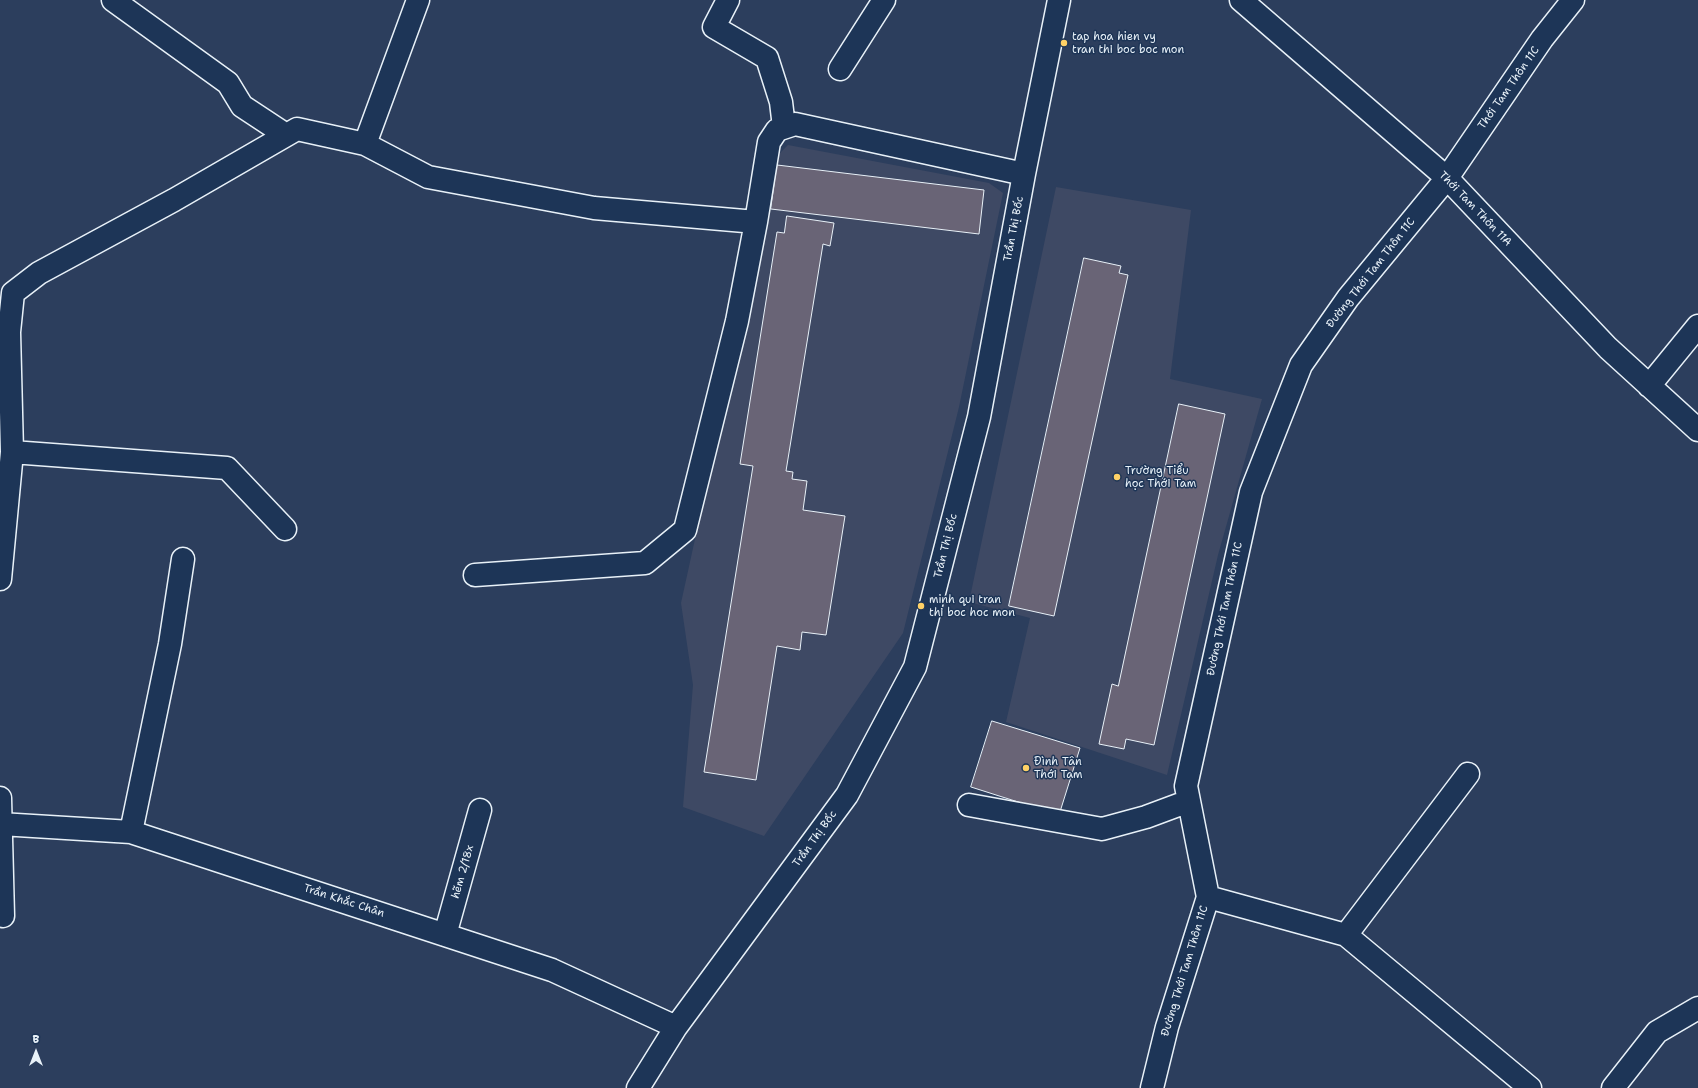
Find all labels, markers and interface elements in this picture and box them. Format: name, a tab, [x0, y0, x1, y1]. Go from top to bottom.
place label: tap hoa hien vy tran thi boc boc mon	[1072, 30, 1184, 56]
marker: tap hoa hien vy tran thi boc boc mon	[1059, 38, 1069, 48]
street label: Thới Tam Thôn 11C	[1476, 44, 1542, 132]
street label: Thới Tam Thôn 11A	[1436, 169, 1514, 249]
street label: Trần Thị Bốc	[1001, 195, 1027, 263]
street label: Đường Thới Tam Thôn 11C	[1324, 215, 1418, 331]
place label: Trường Tiểu học Thới Tam	[1125, 464, 1196, 490]
marker: Trường Tiểu học Thới Tam	[1112, 472, 1122, 482]
street label: Trần Thị Bốc	[932, 512, 960, 580]
street label: Đường Thới Tam Thôn 11C	[1204, 541, 1246, 677]
place label: minh qui tran thi boc hoc mon	[929, 593, 1015, 619]
marker: minh qui tran thi boc hoc mon	[916, 601, 926, 611]
place label: Đình Tân Thới Tam	[1034, 755, 1083, 781]
marker: Đình Tân Thới Tam	[1021, 763, 1031, 773]
street label: Trần Thị Bốc	[790, 808, 840, 870]
street label: hẽm 2/18x	[449, 844, 477, 900]
street label: Trần Khắc Chân	[302, 882, 386, 920]
street label: Đường Thới Tam Thôn 11C	[1159, 904, 1211, 1038]
north arrow	[16, 1032, 56, 1072]
text: B	[33, 1032, 39, 1047]

